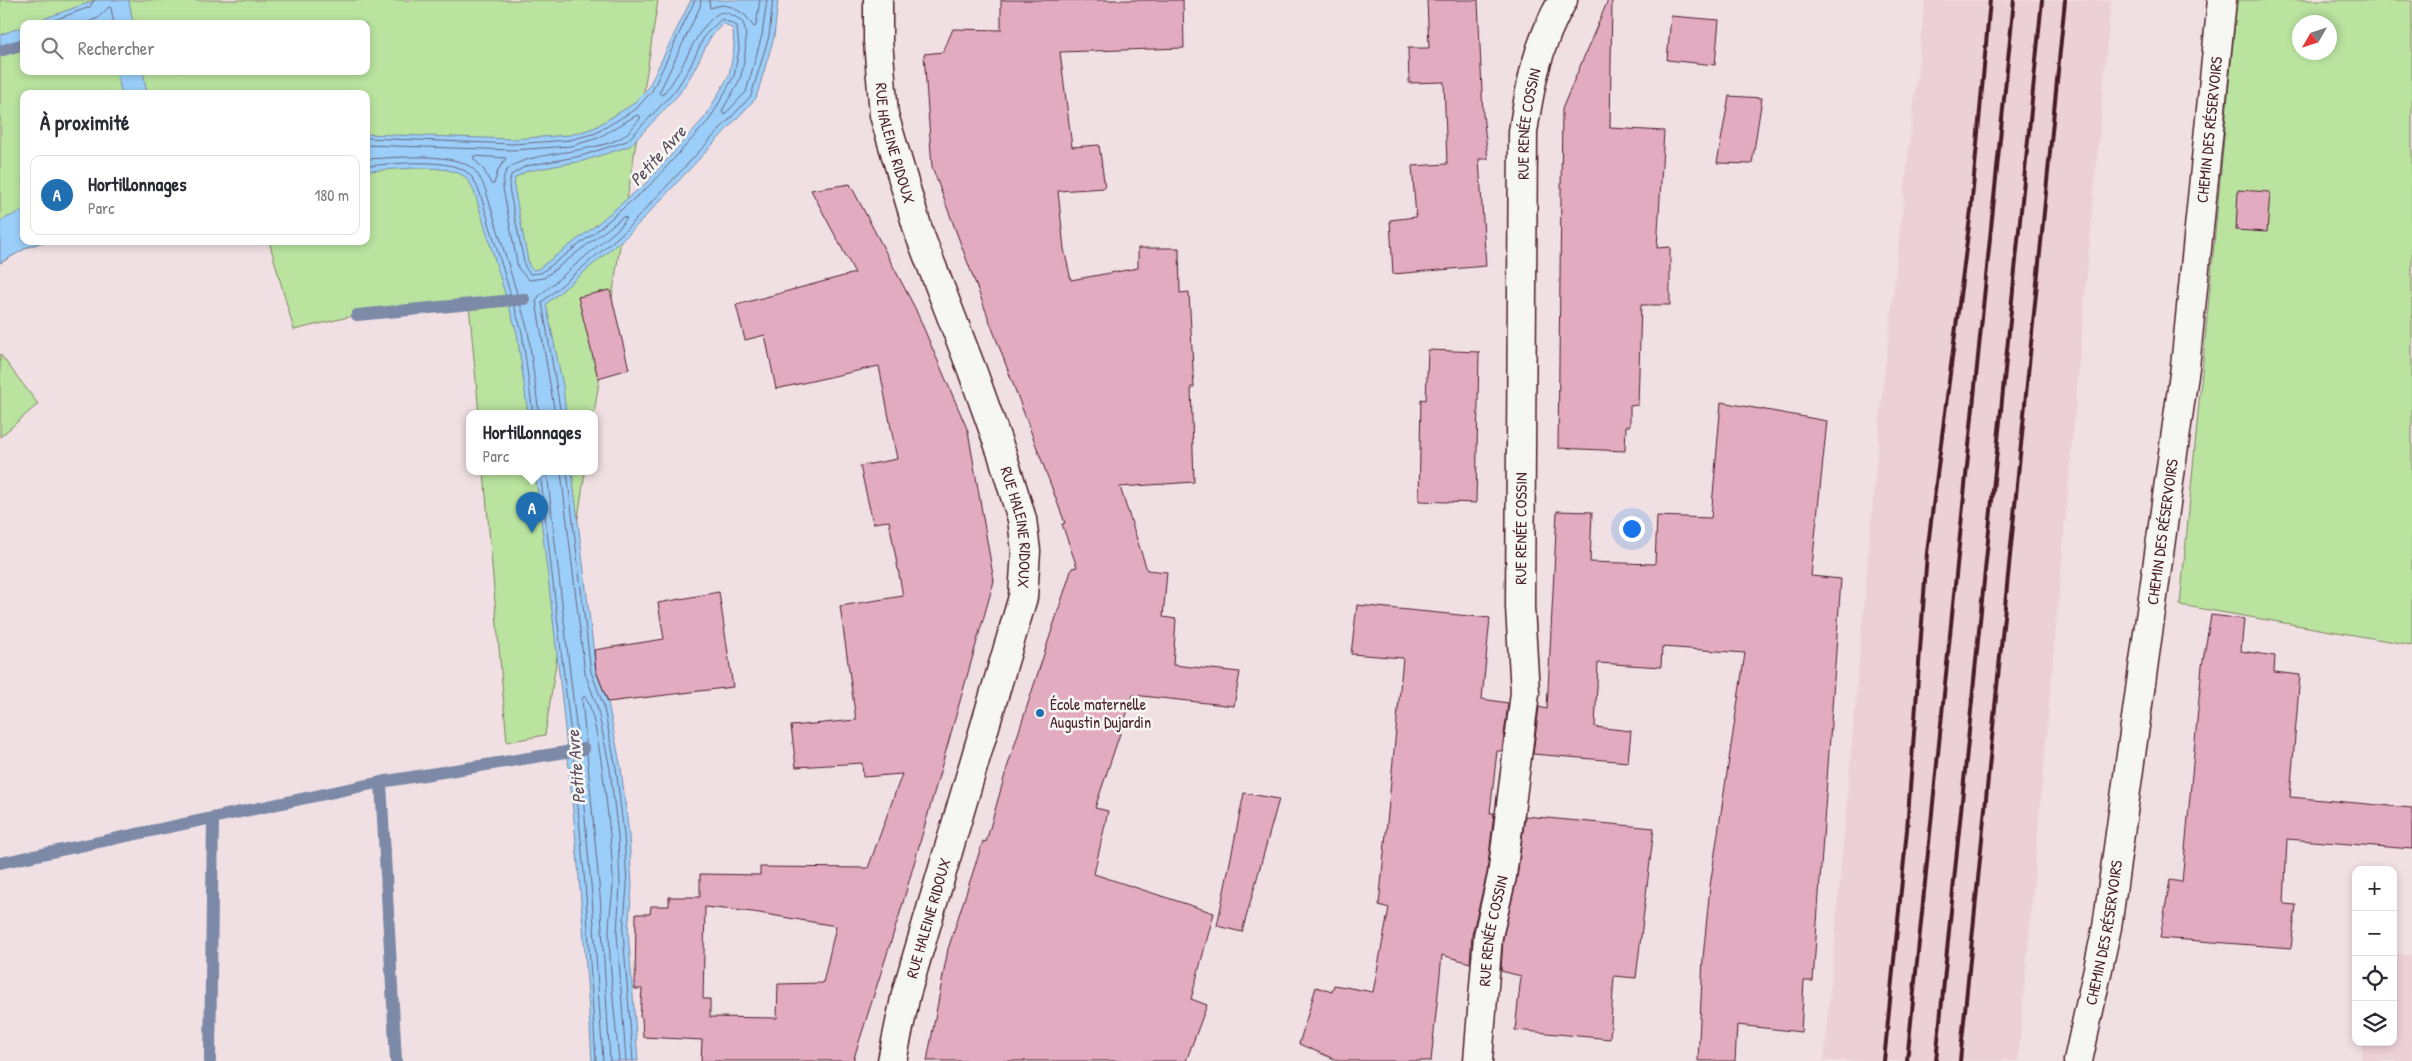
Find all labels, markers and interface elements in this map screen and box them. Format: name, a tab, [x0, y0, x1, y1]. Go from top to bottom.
north arrow	[2292, 15, 2337, 60]
search box	[20, 20, 370, 75]
icon: search	[38, 34, 66, 62]
text: Rechercher	[78, 35, 155, 61]
street label: CHEMIN DES RÉSERVOIRS	[2191, 55, 2227, 204]
street label: RUE RENÉE COSSIN	[1512, 66, 1546, 180]
street label: RUE HALEINE RIDOUX	[870, 82, 921, 207]
text: À proximité	[40, 108, 129, 137]
water label: Petite Avre	[624, 119, 692, 191]
text: Hortillonnages	[88, 171, 186, 197]
text: A	[53, 184, 61, 206]
text: 180 m	[315, 184, 349, 206]
text: Parc	[88, 197, 114, 219]
popup	[466, 410, 598, 475]
text: Hortillonnages	[483, 419, 581, 445]
text: Parc	[483, 445, 509, 467]
street label: CHEMIN DES RÉSERVOIRS	[2141, 457, 2183, 606]
street label: RUE HALEINE RIDOUX	[995, 464, 1037, 589]
street label: RUE RENÉE COSSIN	[1509, 472, 1532, 585]
pin: A	[516, 492, 548, 533]
your location	[1619, 516, 1645, 542]
place label: École maternelle Augustin Dujardin	[1050, 693, 1151, 733]
marker: École maternelle Augustin Dujardin	[1034, 707, 1046, 719]
water label: Petite Avre	[560, 728, 591, 805]
street label: RUE HALEINE RIDOUX	[900, 855, 956, 981]
street label: CHEMIN DES RÉSERVOIRS	[2079, 858, 2127, 1007]
map controls	[2352, 866, 2397, 1046]
button: +	[2352, 866, 2397, 911]
street label: RUE RENÉE COSSIN	[1473, 873, 1513, 987]
button: −	[2352, 911, 2397, 956]
button: locate	[2352, 956, 2397, 1001]
button: layers	[2352, 1001, 2397, 1046]

